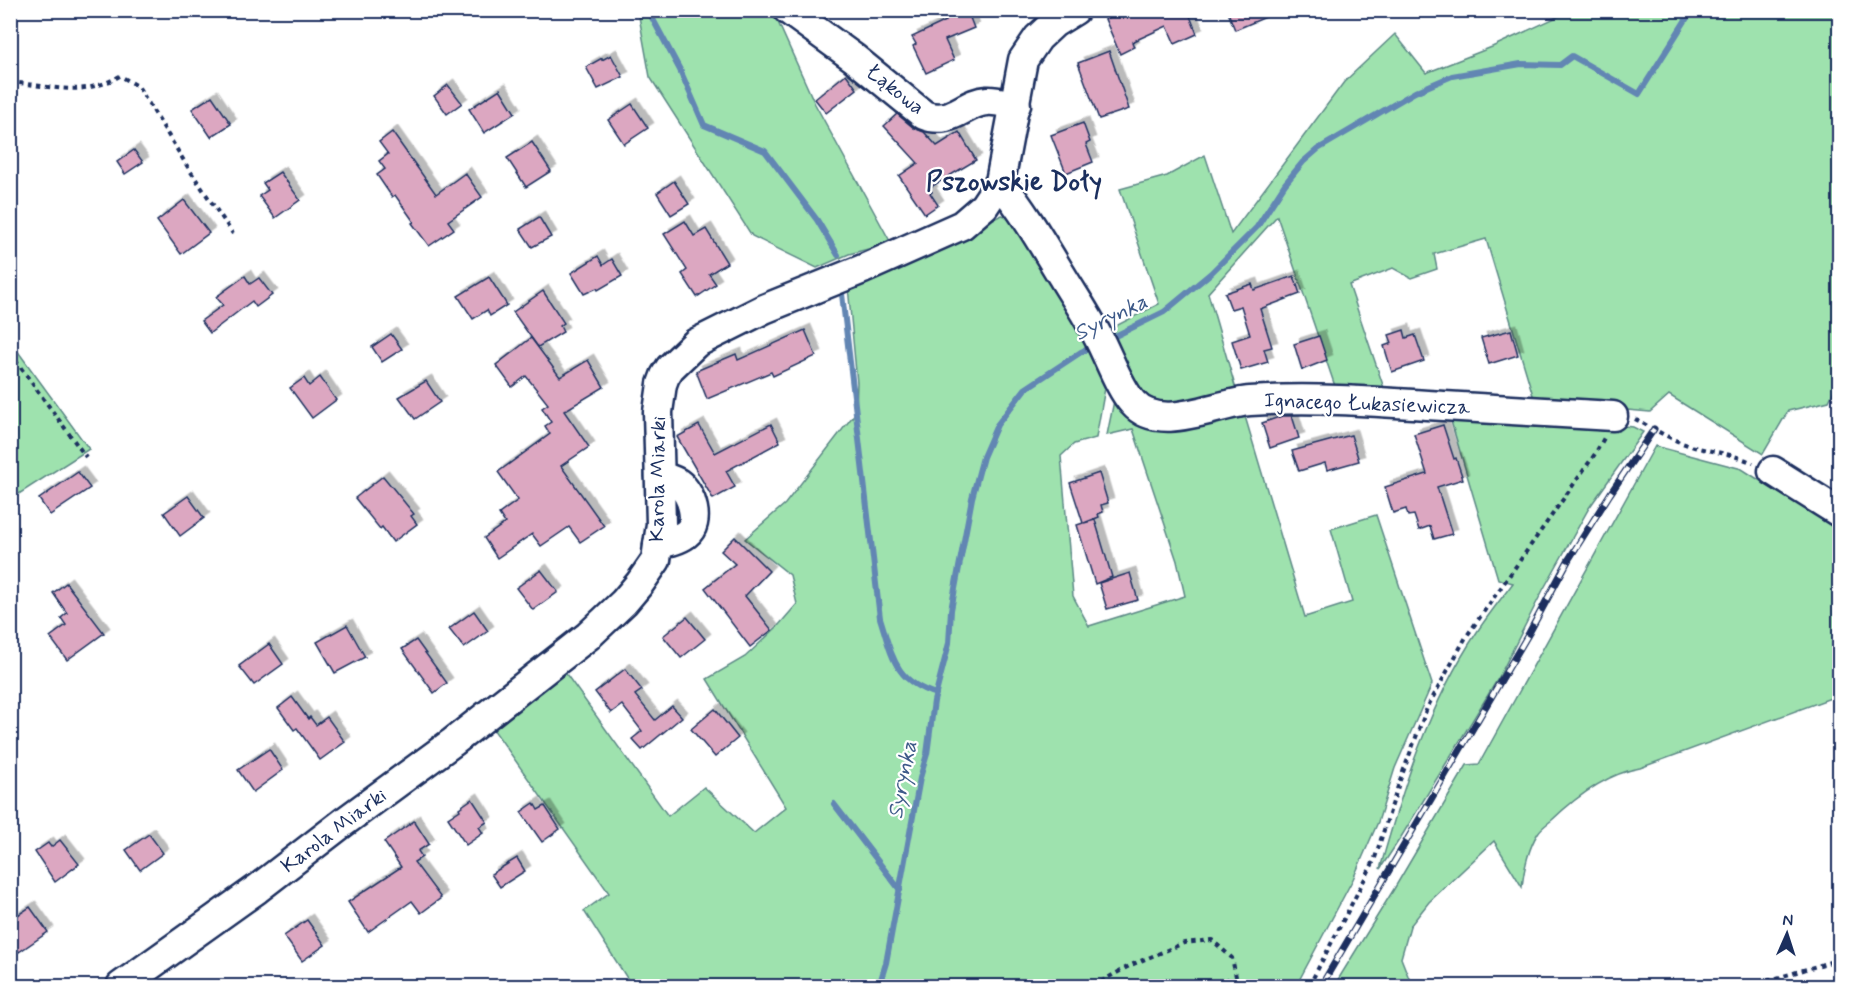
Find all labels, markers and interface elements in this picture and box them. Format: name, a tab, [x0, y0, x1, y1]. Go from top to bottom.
street label: Łąkowa	[860, 58, 930, 122]
district label: Pszowskie Doły	[926, 165, 1102, 200]
water label: Syrynka	[1069, 288, 1153, 348]
street label: Ignacego Łukasiewicza	[1263, 386, 1471, 422]
street label: Karola Miarki	[643, 416, 673, 542]
water label: Syrynka	[882, 739, 924, 821]
street label: Karola Miarki	[275, 782, 393, 880]
north arrow	[1757, 904, 1817, 964]
text: N	[1782, 910, 1794, 931]

